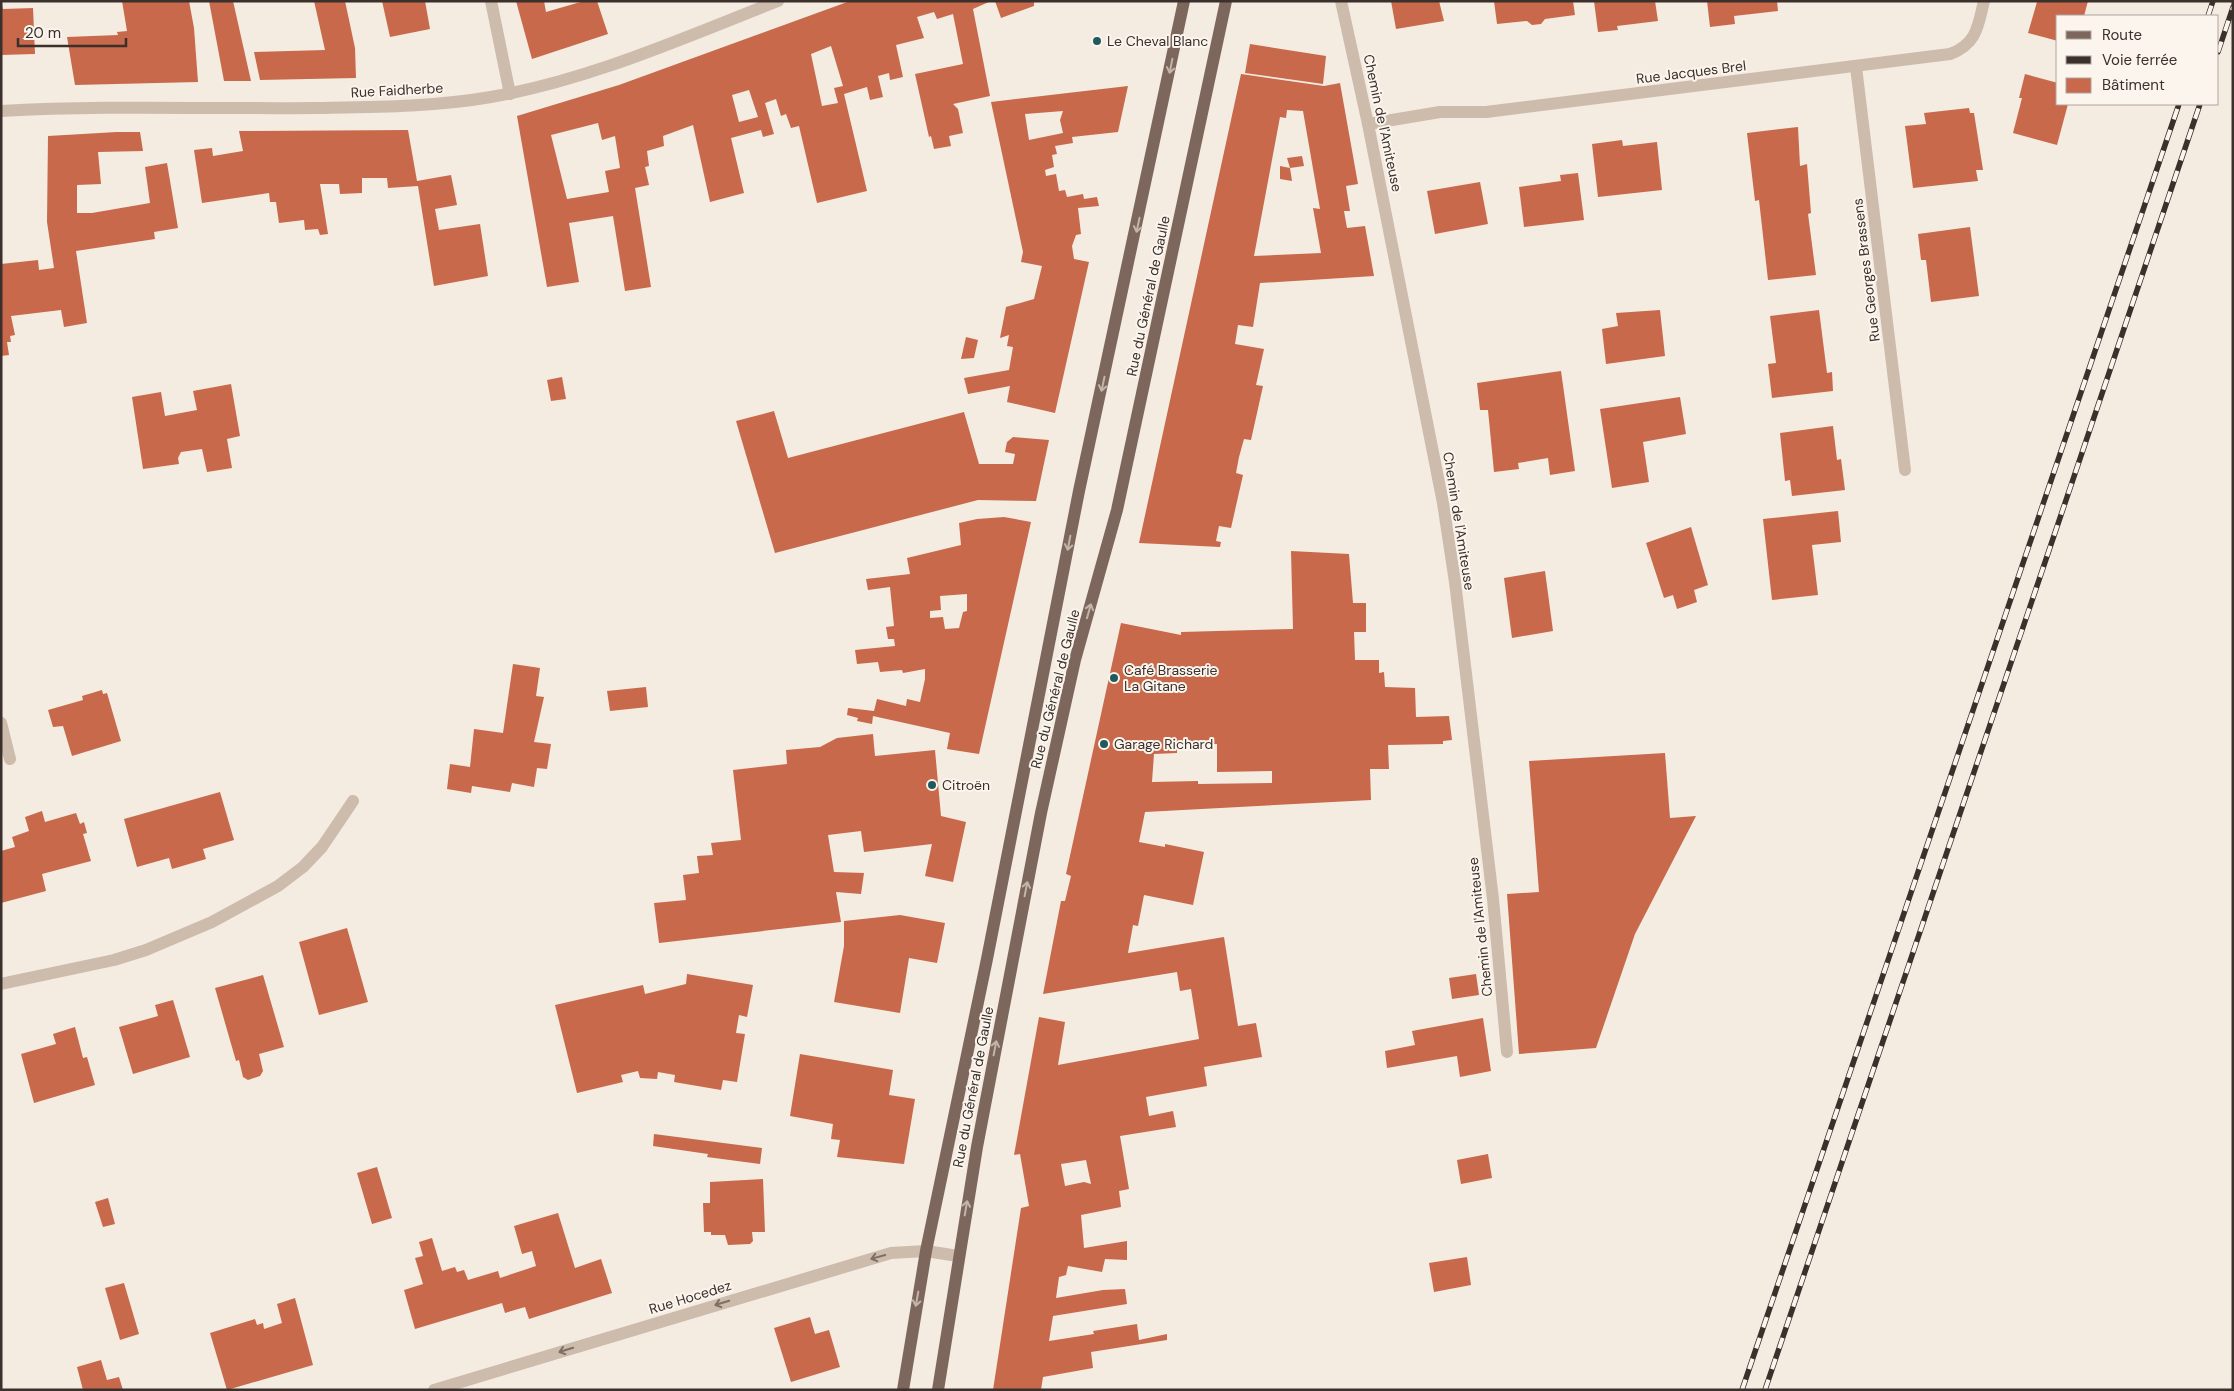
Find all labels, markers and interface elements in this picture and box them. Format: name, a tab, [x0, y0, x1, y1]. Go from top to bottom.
scale bar	[18, 15, 125, 47]
legend	[2056, 15, 2219, 105]
text: 20 m	[25, 23, 61, 43]
text: Route	[2102, 25, 2142, 45]
place label: Le Cheval Blanc	[1107, 32, 1208, 50]
marker: Le Cheval Blanc	[1091, 35, 1103, 47]
text: Voie ferrée	[2102, 50, 2177, 70]
street label: Chemin de l'Amiteuse	[1360, 53, 1406, 193]
street label: Rue Jacques Brel	[1635, 56, 1747, 88]
one-way arrow	[1165, 58, 1175, 74]
text: Bâtiment	[2102, 75, 2165, 95]
street label: Rue Faidherbe	[350, 79, 444, 101]
street label: Rue Georges Brassens	[1848, 197, 1884, 343]
street label: Rue du Général de Gaulle	[1122, 214, 1174, 378]
one-way arrow	[1132, 217, 1142, 233]
one-way arrow	[1098, 375, 1107, 391]
street label: Chemin de l'Amiteuse	[1439, 450, 1479, 592]
one-way arrow	[1064, 534, 1073, 550]
one-way arrow	[1085, 603, 1095, 619]
street label: Rue du Général de Gaulle	[1026, 607, 1084, 771]
place label: Café Brasserie La Gitane	[1124, 661, 1218, 695]
marker: Café Brasserie La Gitane	[1108, 672, 1120, 684]
place label: Garage Richard	[1114, 735, 1213, 753]
marker: Garage Richard	[1098, 738, 1110, 750]
place label: Citroën	[942, 776, 990, 794]
marker: Citroën	[926, 779, 938, 791]
street label: Chemin de l'Amiteuse	[1464, 856, 1496, 998]
one-way arrow	[1022, 881, 1031, 897]
street label: Rue du Général de Gaulle	[949, 1005, 997, 1169]
one-way arrow	[991, 1041, 1001, 1057]
one-way arrow	[961, 1200, 971, 1216]
one-way arrow	[870, 1253, 886, 1262]
street label: Rue Hocedez	[647, 1276, 733, 1318]
one-way arrow	[912, 1291, 922, 1307]
one-way arrow	[714, 1298, 730, 1308]
one-way arrow	[559, 1345, 575, 1355]

